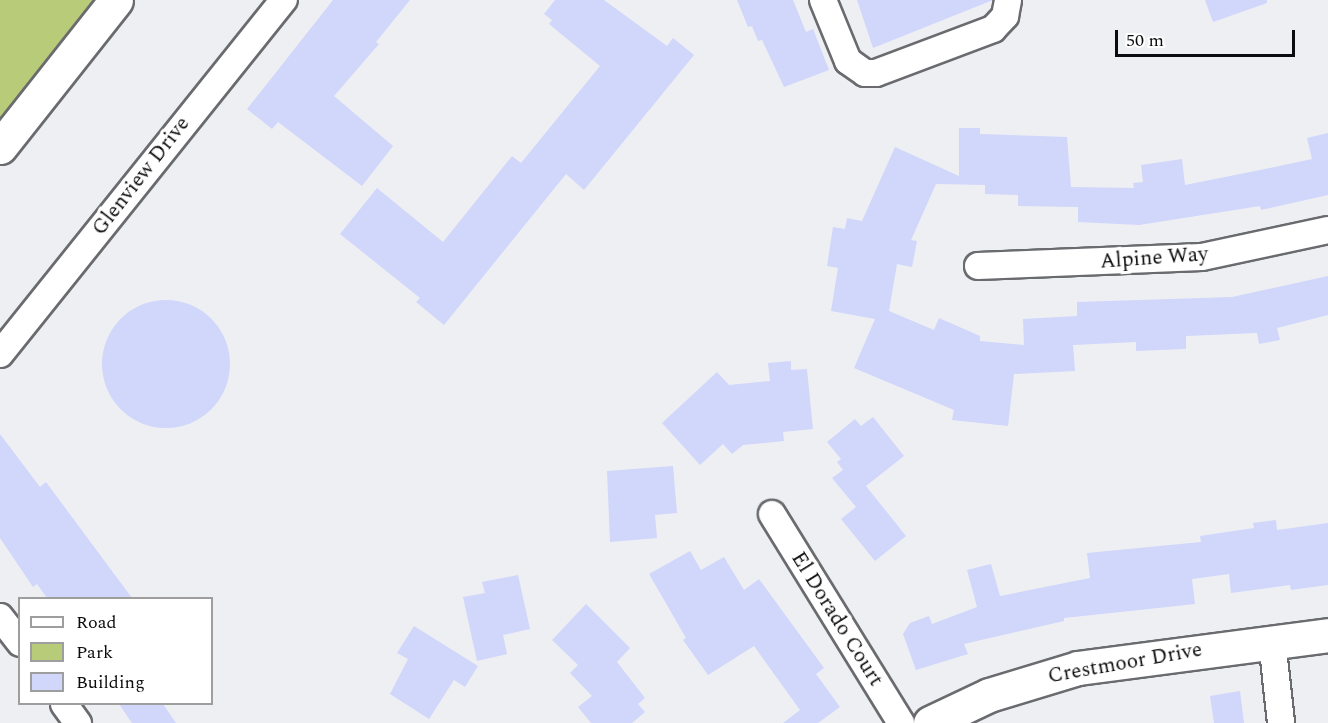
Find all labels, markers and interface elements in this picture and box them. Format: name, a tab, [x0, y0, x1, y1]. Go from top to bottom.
scale bar	[1118, 18, 1298, 56]
text: 50 m	[1126, 27, 1164, 54]
street label: Glenview Drive	[87, 112, 195, 240]
street label: Alpine Way	[1099, 242, 1209, 274]
street label: El Dorado Court	[786, 547, 888, 691]
legend	[18, 597, 213, 705]
text: Road	[76, 609, 117, 636]
street label: Crestmoor Drive	[1046, 637, 1204, 689]
text: Park	[76, 639, 113, 666]
text: Building	[76, 669, 145, 696]

